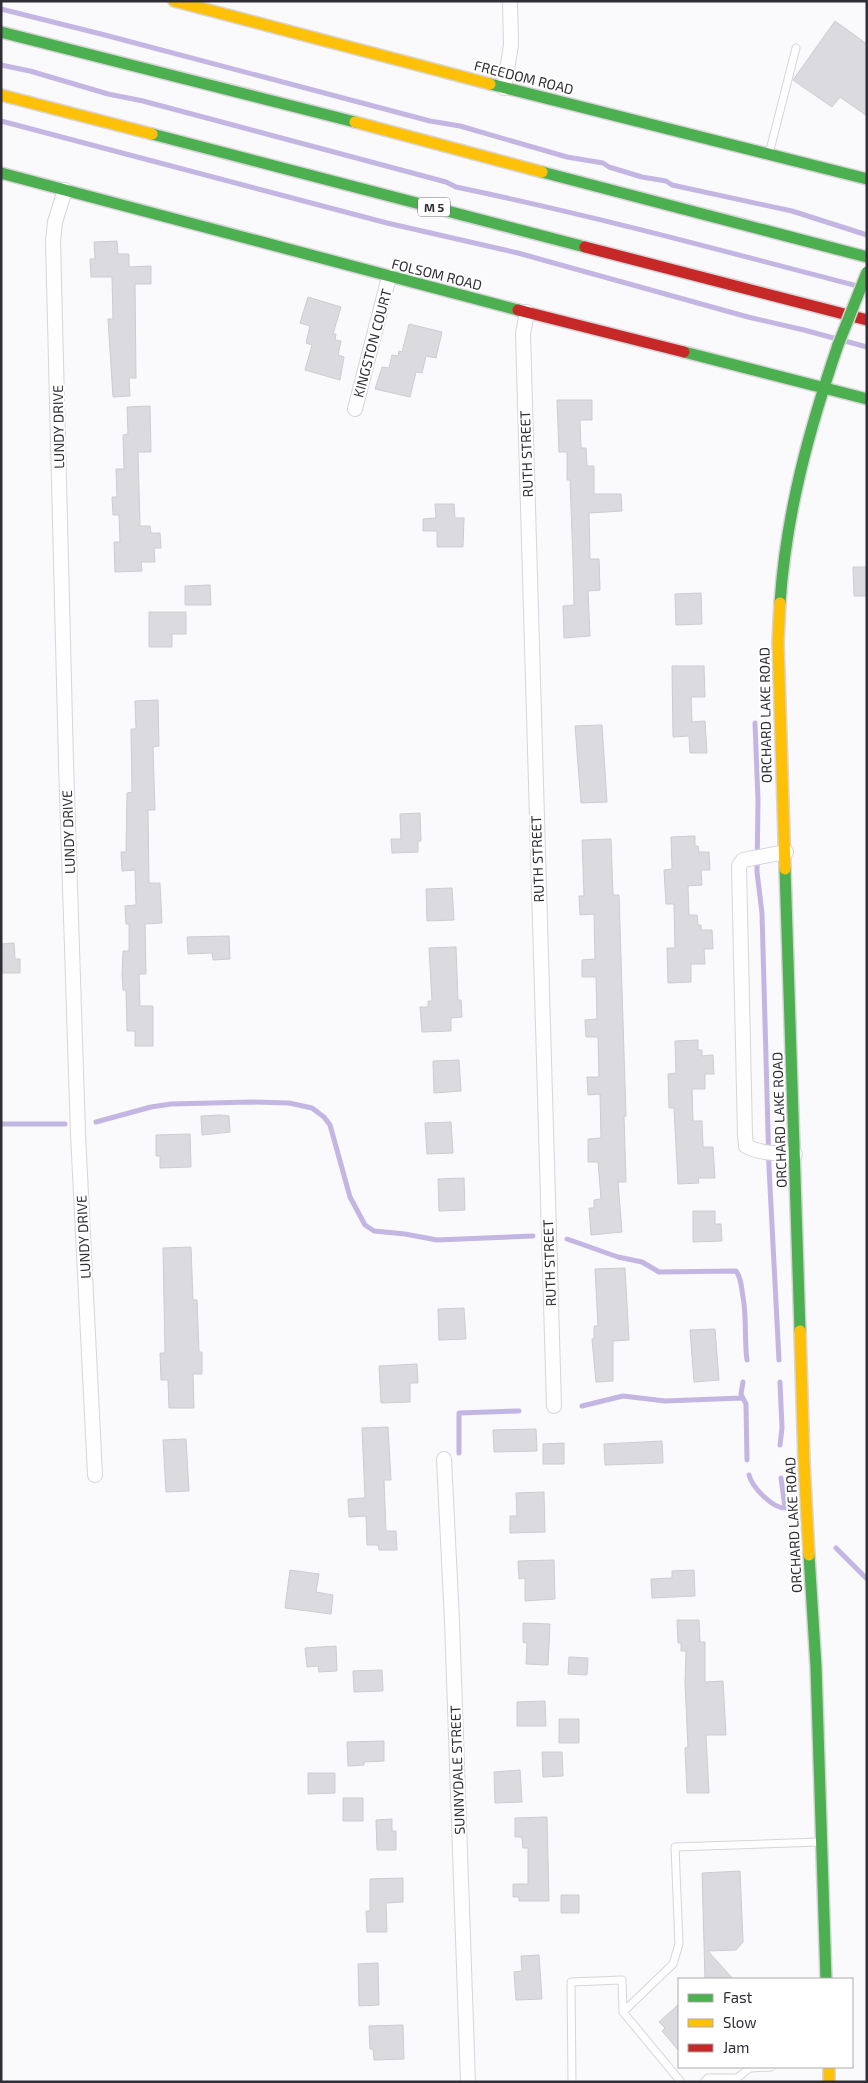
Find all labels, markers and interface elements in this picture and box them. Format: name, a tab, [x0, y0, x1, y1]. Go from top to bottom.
street label: FREEDOM ROAD	[473, 56, 575, 98]
road number: M 5	[418, 198, 450, 216]
street label: FOLSOM ROAD	[390, 255, 484, 293]
street label: KINGSTON COURT	[349, 287, 395, 399]
street label: LUNDY DRIVE	[49, 385, 67, 469]
street label: RUTH STREET	[516, 410, 536, 498]
street label: ORCHARD LAKE ROAD	[755, 647, 775, 783]
street label: LUNDY DRIVE	[58, 790, 78, 874]
street label: RUTH STREET	[527, 815, 547, 903]
street label: ORCHARD LAKE ROAD	[768, 1052, 790, 1188]
street label: LUNDY DRIVE	[72, 1195, 94, 1279]
street label: RUTH STREET	[539, 1219, 559, 1307]
street label: ORCHARD LAKE ROAD	[781, 1457, 805, 1593]
street label: SUNNYDALE STREET	[446, 1705, 468, 1835]
legend	[678, 1978, 853, 2068]
text: Fast	[723, 1988, 753, 2006]
text: Slow	[723, 2013, 757, 2031]
text: Jam	[723, 2038, 749, 2056]

